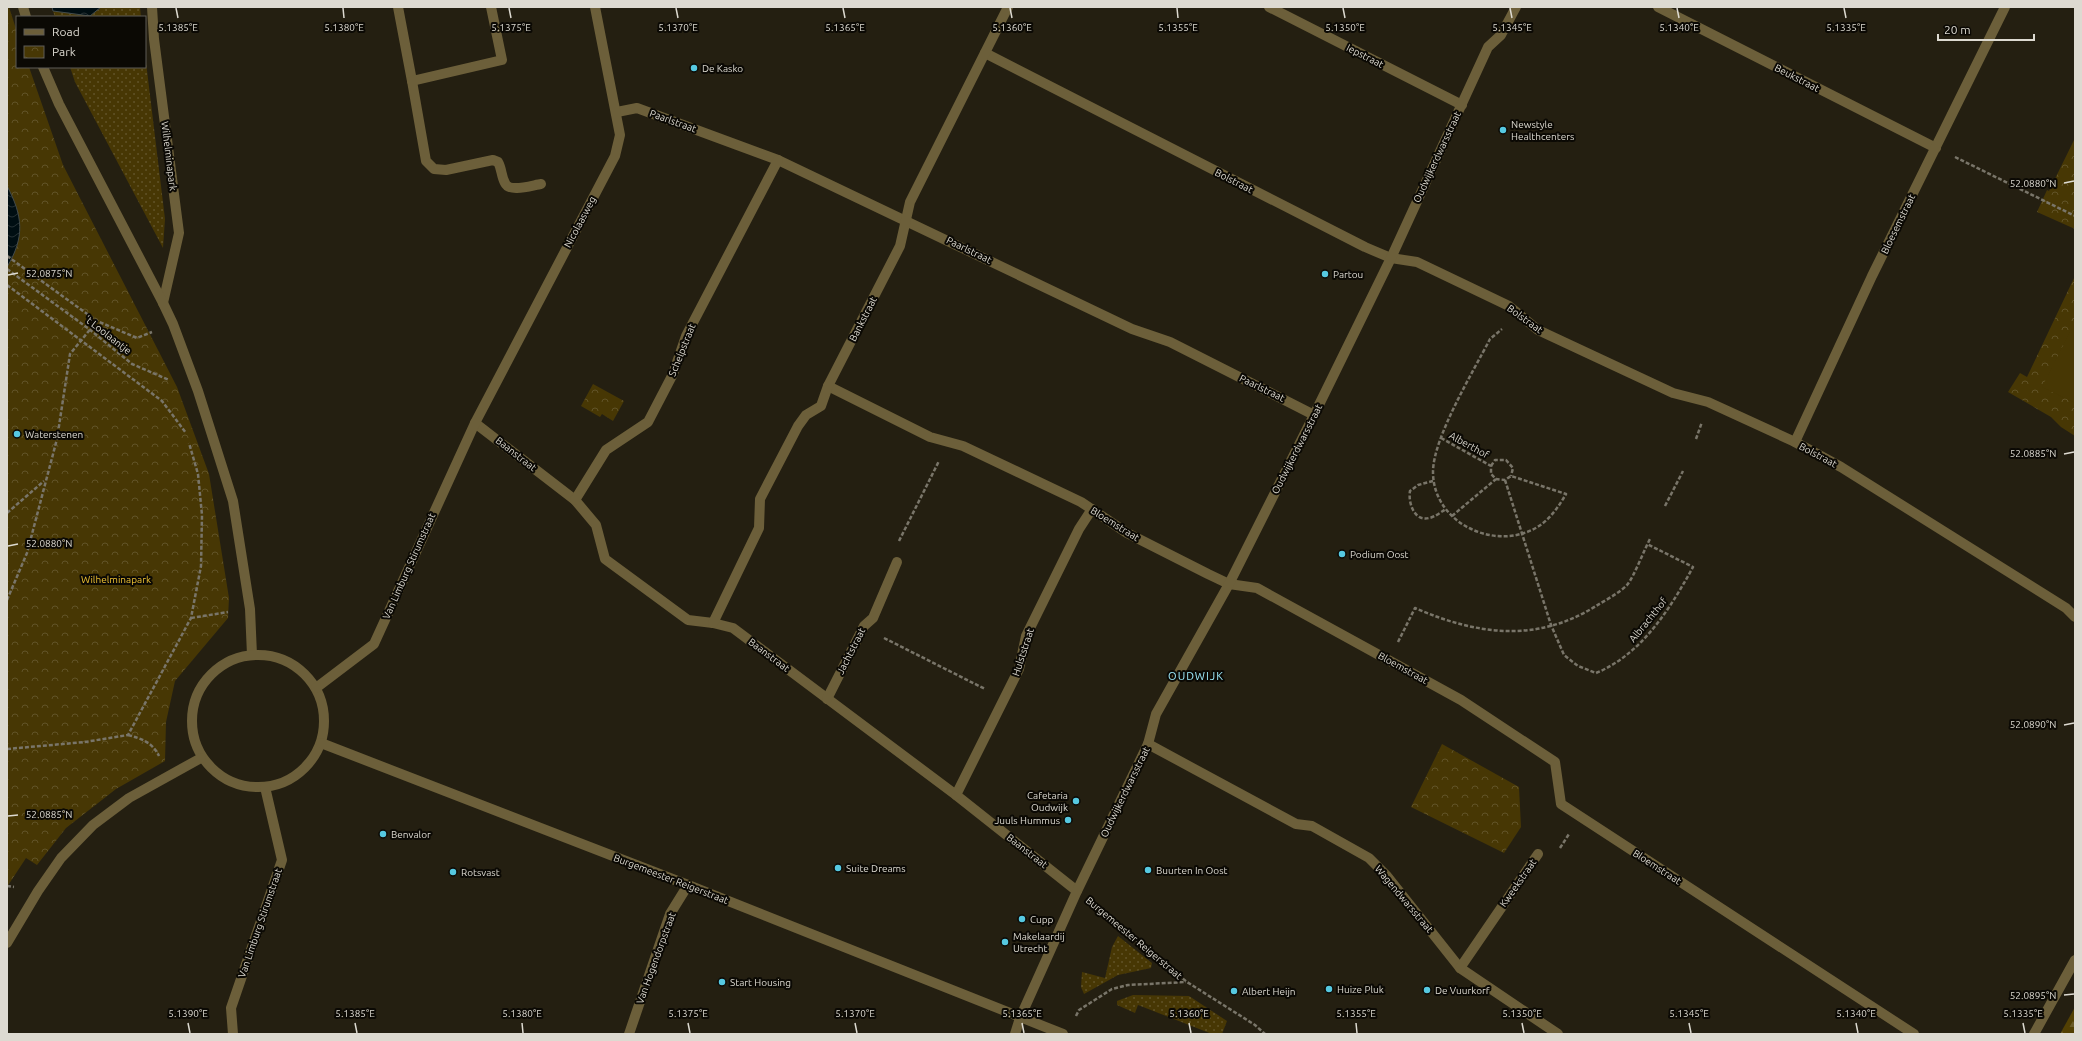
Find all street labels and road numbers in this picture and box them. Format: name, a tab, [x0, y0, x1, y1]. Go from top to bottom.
street label: Iepstraat	[1345, 42, 1385, 70]
street label: Beukstraat	[1773, 62, 1821, 94]
street label: Paarlstraat	[648, 107, 698, 135]
street label: Oudwijkerdwarsstraat	[1411, 110, 1463, 204]
street label: Wilhelminapark	[159, 121, 179, 191]
street label: Bolstraat	[1213, 167, 1255, 195]
street label: Bloesemstraat	[1879, 192, 1917, 256]
street label: Nicolaasweg	[562, 195, 598, 249]
street label: Paarlstraat	[945, 234, 993, 266]
street label: Bankstraat	[847, 295, 879, 343]
street label: Bolstraat	[1505, 302, 1545, 336]
street label: 't Loolaantje	[83, 313, 133, 357]
street label: Schelpstraat	[666, 322, 698, 378]
street label: Paarlstraat	[1238, 372, 1286, 404]
street label: Oudwijkerdwarsstraat	[1270, 402, 1324, 496]
street label: Alberthof	[1447, 430, 1491, 460]
street label: Baanstraat	[493, 435, 539, 473]
street label: Bolstraat	[1797, 440, 1839, 470]
street label: Bloemstraat	[1089, 505, 1141, 543]
street label: Van Limburg Stirumstraat	[381, 511, 437, 621]
street label: Albrachthof	[1627, 596, 1669, 644]
street label: Jachtstraat	[835, 626, 867, 676]
street label: Hulststraat	[1010, 627, 1036, 677]
street label: Baanstraat	[746, 636, 792, 674]
street label: Bloemstraat	[1376, 650, 1430, 686]
street label: Oudwijkerdwarsstraat	[1098, 745, 1152, 839]
street label: Baanstraat	[1004, 832, 1050, 870]
street label: Bloemstraat	[1631, 847, 1683, 887]
street label: Burgemeester Reigerstraat	[612, 852, 730, 906]
street label: Kweekstraat	[1497, 857, 1539, 909]
street label: Wagendwarsstraat	[1373, 863, 1435, 935]
street label: Van Limburg Stirumstraat	[236, 867, 284, 979]
street label: Burgemeester Reigerstraat	[1084, 895, 1184, 981]
street label: Van Hogendorpstraat	[634, 911, 678, 1005]

